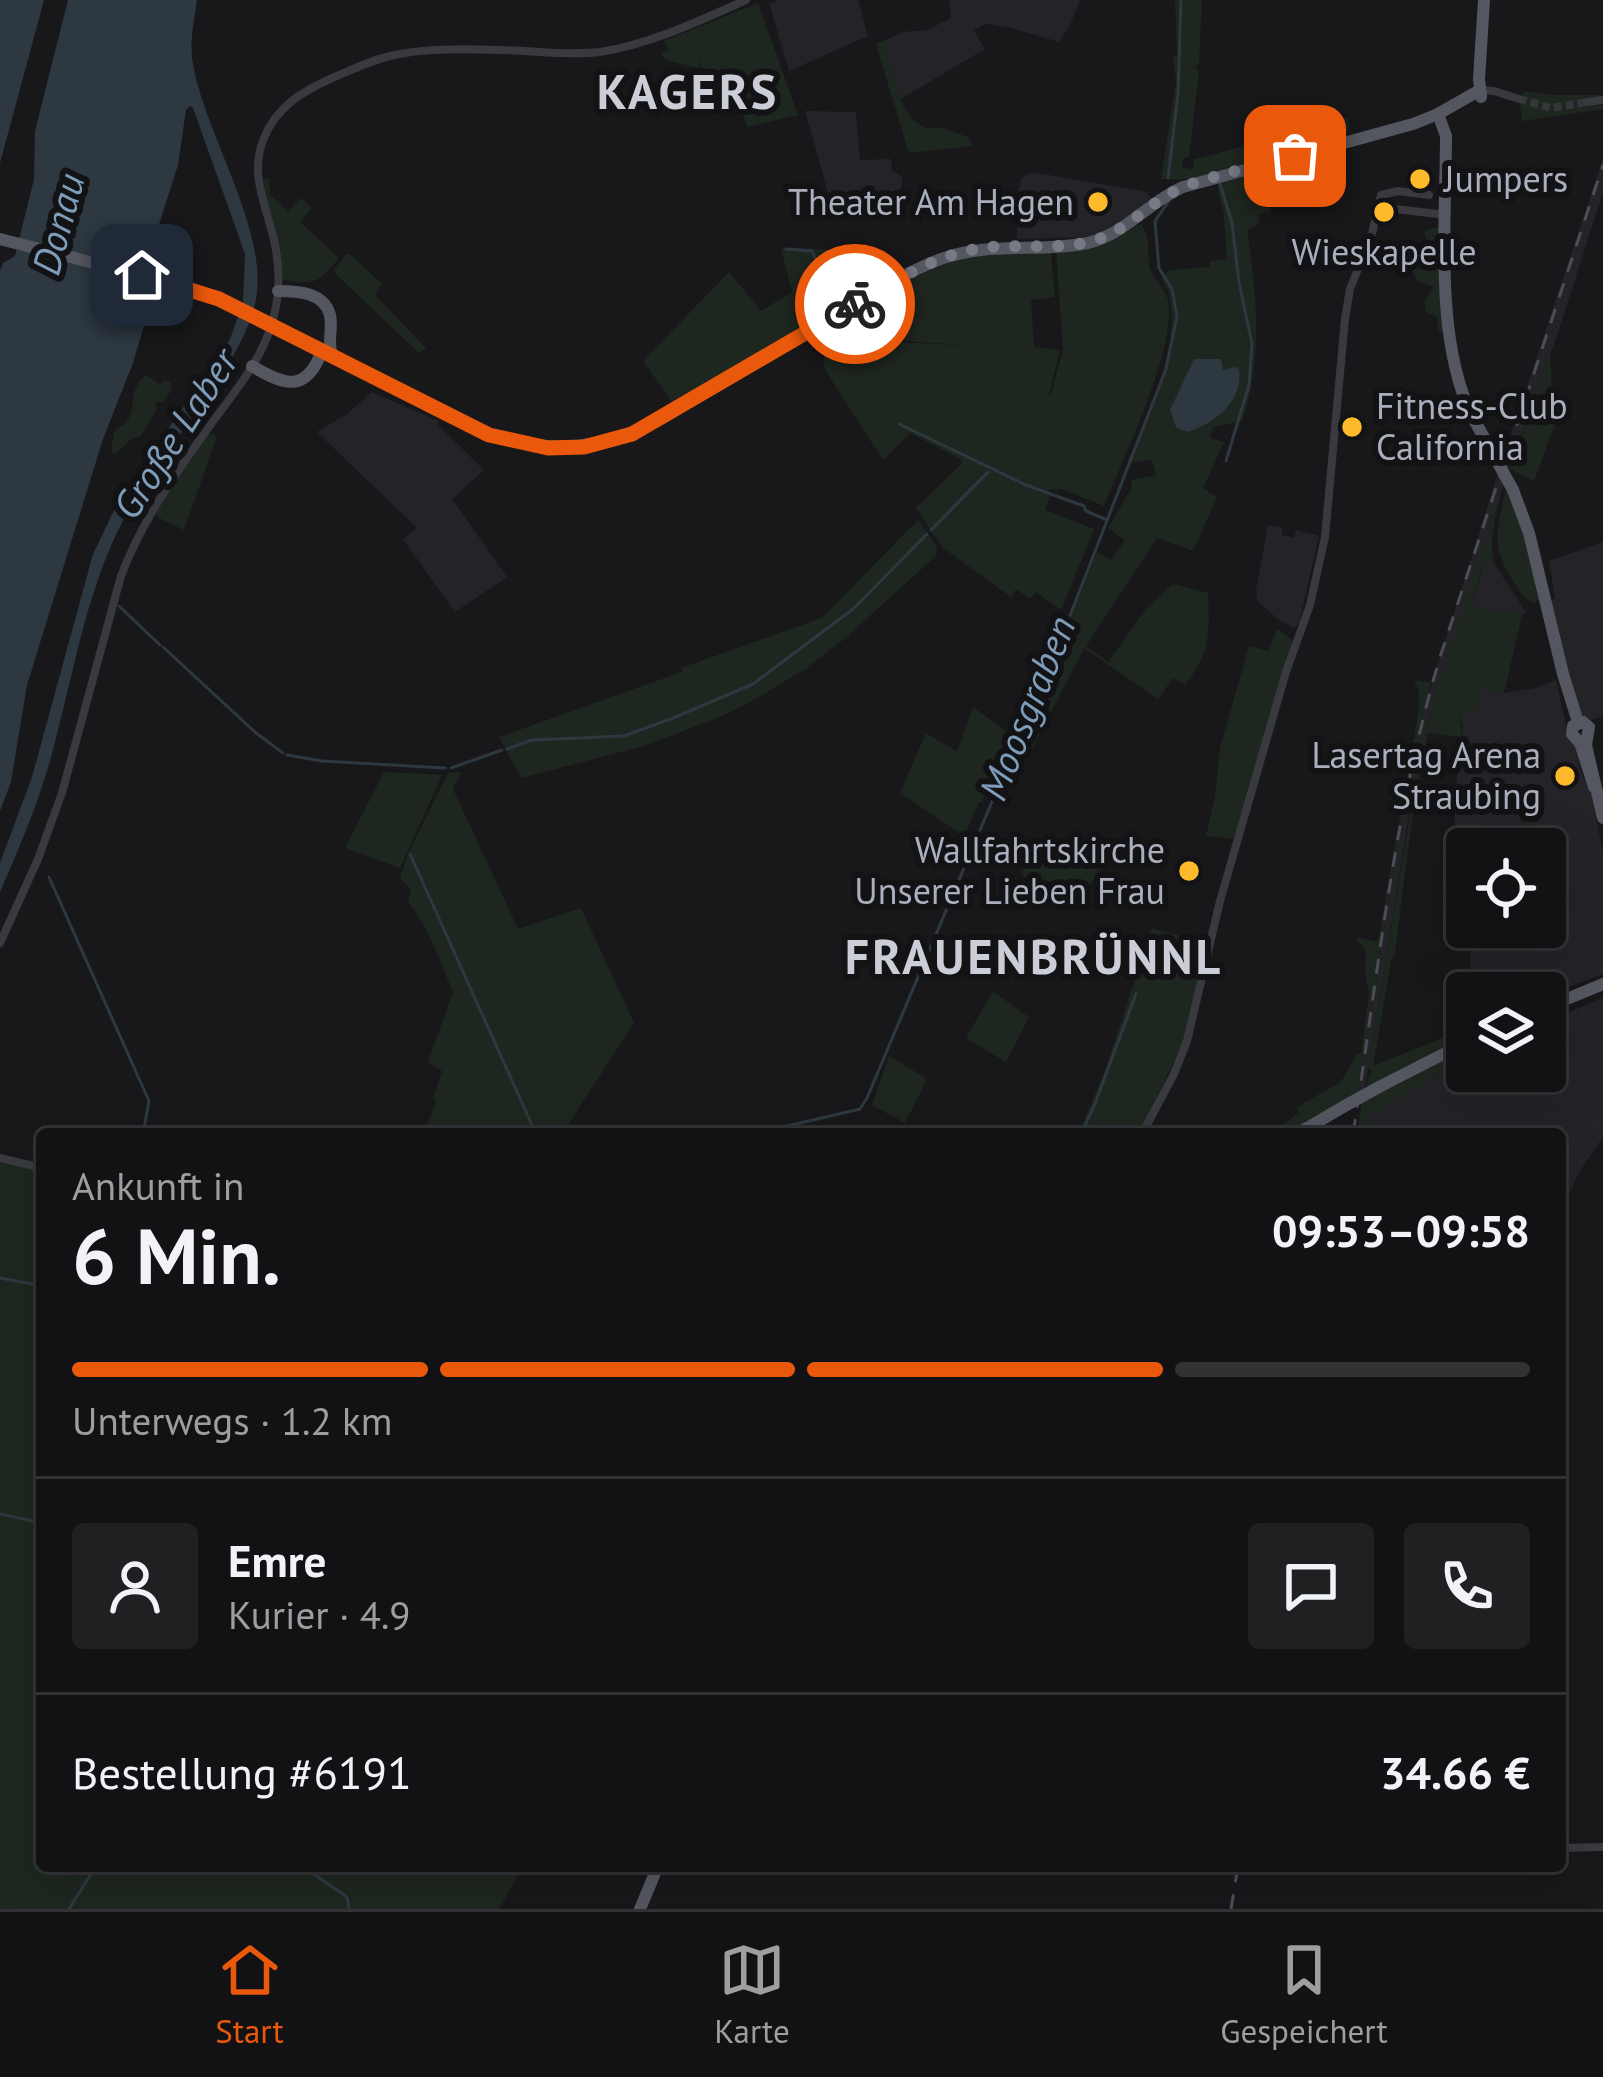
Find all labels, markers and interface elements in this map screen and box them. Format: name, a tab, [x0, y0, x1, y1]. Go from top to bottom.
district label: KAGERS	[597, 60, 779, 122]
pin	[1244, 105, 1346, 207]
icon: bag	[1262, 123, 1328, 189]
place label: Jumpers	[1442, 155, 1568, 202]
marker: Jumpers	[1407, 166, 1433, 192]
water label: Donau	[20, 167, 95, 280]
place label: Theater Am Hagen	[788, 178, 1074, 225]
marker: Theater Am Hagen	[1085, 189, 1111, 215]
marker: Wieskapelle	[1371, 199, 1397, 225]
pin	[91, 224, 193, 326]
place label: Wieskapelle	[1291, 228, 1477, 275]
icon: home	[109, 242, 175, 308]
courier	[795, 244, 915, 364]
icon: bike	[822, 271, 888, 337]
water label: Große Laber	[101, 337, 250, 529]
place label: Fitness-Club California	[1376, 382, 1568, 470]
marker: Fitness-Club California	[1339, 414, 1365, 440]
water label: Moosgraben	[967, 608, 1087, 807]
place label: Lasertag Arena Straubing	[1311, 731, 1541, 819]
marker: Lasertag Arena Straubing	[1552, 763, 1578, 789]
place label: Wallfahrtskirche Unserer Lieben Frau	[854, 826, 1165, 914]
map controls	[1446, 828, 1566, 1092]
button: locate	[1446, 828, 1566, 948]
marker: Wallfahrtskirche Unserer Lieben Frau	[1176, 858, 1202, 884]
district label: FRAUENBRÜNNL	[845, 925, 1223, 987]
button: layers	[1446, 972, 1566, 1092]
text: Ankunft in	[72, 1160, 244, 1211]
text: 09:53–09:58	[1272, 1201, 1530, 1259]
text: 6 Min.	[72, 1205, 281, 1306]
text: Unterwegs · 1.2 km	[72, 1395, 392, 1446]
button: person	[72, 1523, 198, 1649]
button: chat	[1248, 1523, 1374, 1649]
button: phone	[1404, 1523, 1530, 1649]
text: Emre	[228, 1531, 326, 1589]
text: Kurier · 4.9	[228, 1589, 411, 1640]
text: Bestellung #6191	[72, 1743, 412, 1801]
text: 34.66 €	[1380, 1743, 1530, 1801]
tab: Start	[215, 1937, 284, 2052]
tab: Karte	[714, 1937, 790, 2052]
tab: Gespeichert	[1220, 1937, 1388, 2052]

